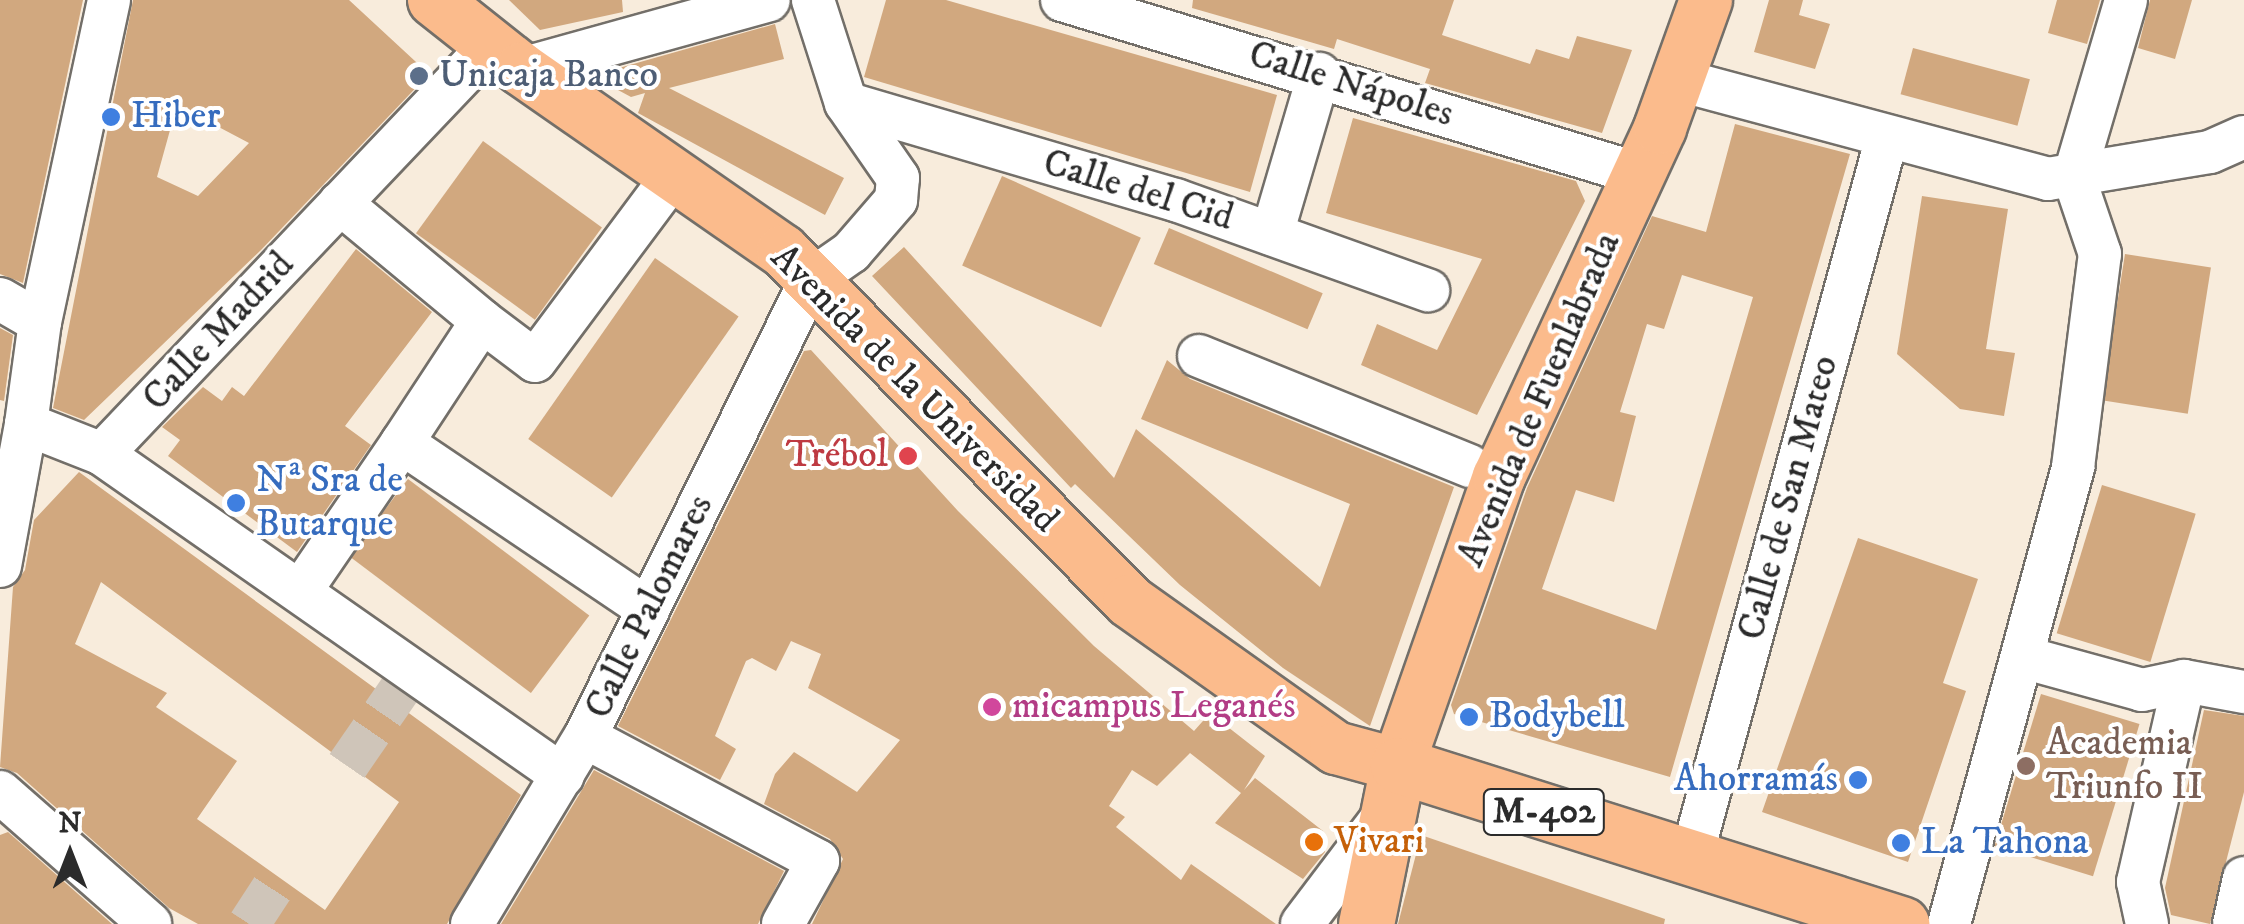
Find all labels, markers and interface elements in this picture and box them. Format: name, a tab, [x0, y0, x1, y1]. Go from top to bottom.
street label: Calle Nápoles	[1243, 32, 1459, 138]
place label: Unicaja Banco	[439, 53, 658, 99]
marker: Unicaja Banco	[408, 65, 430, 87]
place label: Hiber	[131, 94, 220, 140]
marker: Hiber	[100, 106, 122, 128]
street label: Calle del Cid	[1038, 141, 1238, 241]
street label: Avenida de Fuenlabrada	[1449, 226, 1631, 574]
street label: Avenida de la Universidad	[761, 236, 1067, 542]
street label: Calle Madrid	[134, 243, 304, 421]
street label: Calle de San Mateo	[1729, 351, 1849, 645]
place label: Trébol	[786, 433, 888, 479]
marker: Trébol	[897, 445, 919, 467]
place label: Nª Sra de Butarque	[256, 458, 403, 548]
street label: Calle Palomares	[576, 488, 724, 726]
marker: Nª Sra de Butarque	[225, 492, 247, 514]
place label: micampus Leganés	[1012, 684, 1296, 730]
place label: Bodybell	[1489, 694, 1625, 740]
marker: micampus Leganés	[981, 696, 1003, 718]
marker: Bodybell	[1458, 706, 1480, 728]
place label: Academia Triunfo II	[2046, 721, 2203, 811]
marker: Academia Triunfo II	[2015, 755, 2037, 777]
place label: Ahorramás	[1674, 757, 1838, 803]
marker: Ahorramás	[1847, 769, 1869, 791]
road number: M-402	[1482, 782, 1606, 842]
north arrow	[20, 804, 120, 904]
text: N	[59, 806, 81, 841]
place label: Vivari	[1334, 819, 1424, 865]
place label: La Tahona	[1921, 820, 2088, 866]
marker: Vivari	[1303, 831, 1325, 853]
marker: La Tahona	[1890, 832, 1912, 854]

